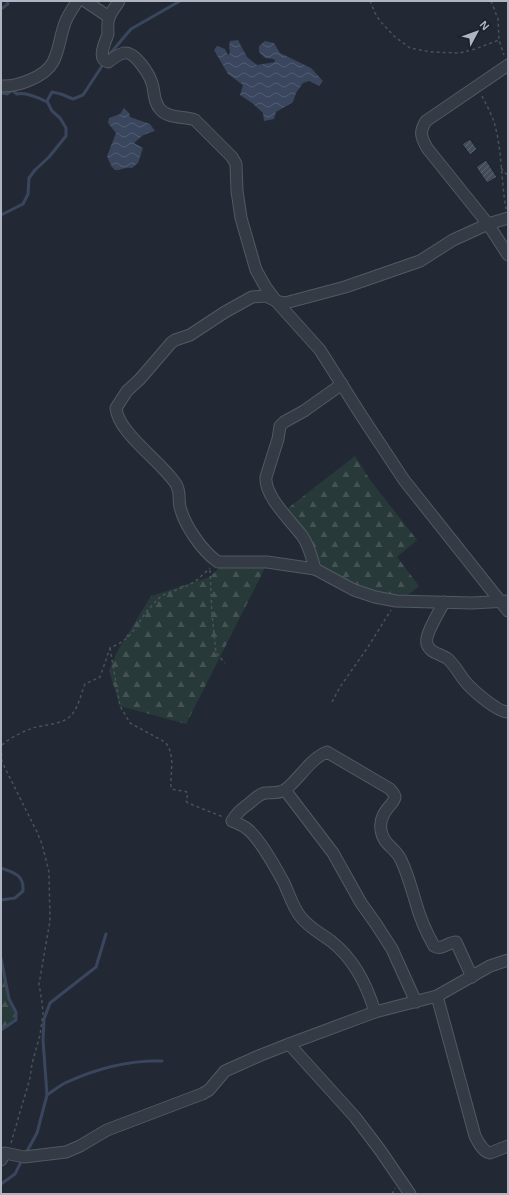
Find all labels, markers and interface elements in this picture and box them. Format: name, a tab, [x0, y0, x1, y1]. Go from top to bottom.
north arrow	[457, 12, 497, 52]
text: N	[477, 19, 492, 32]

